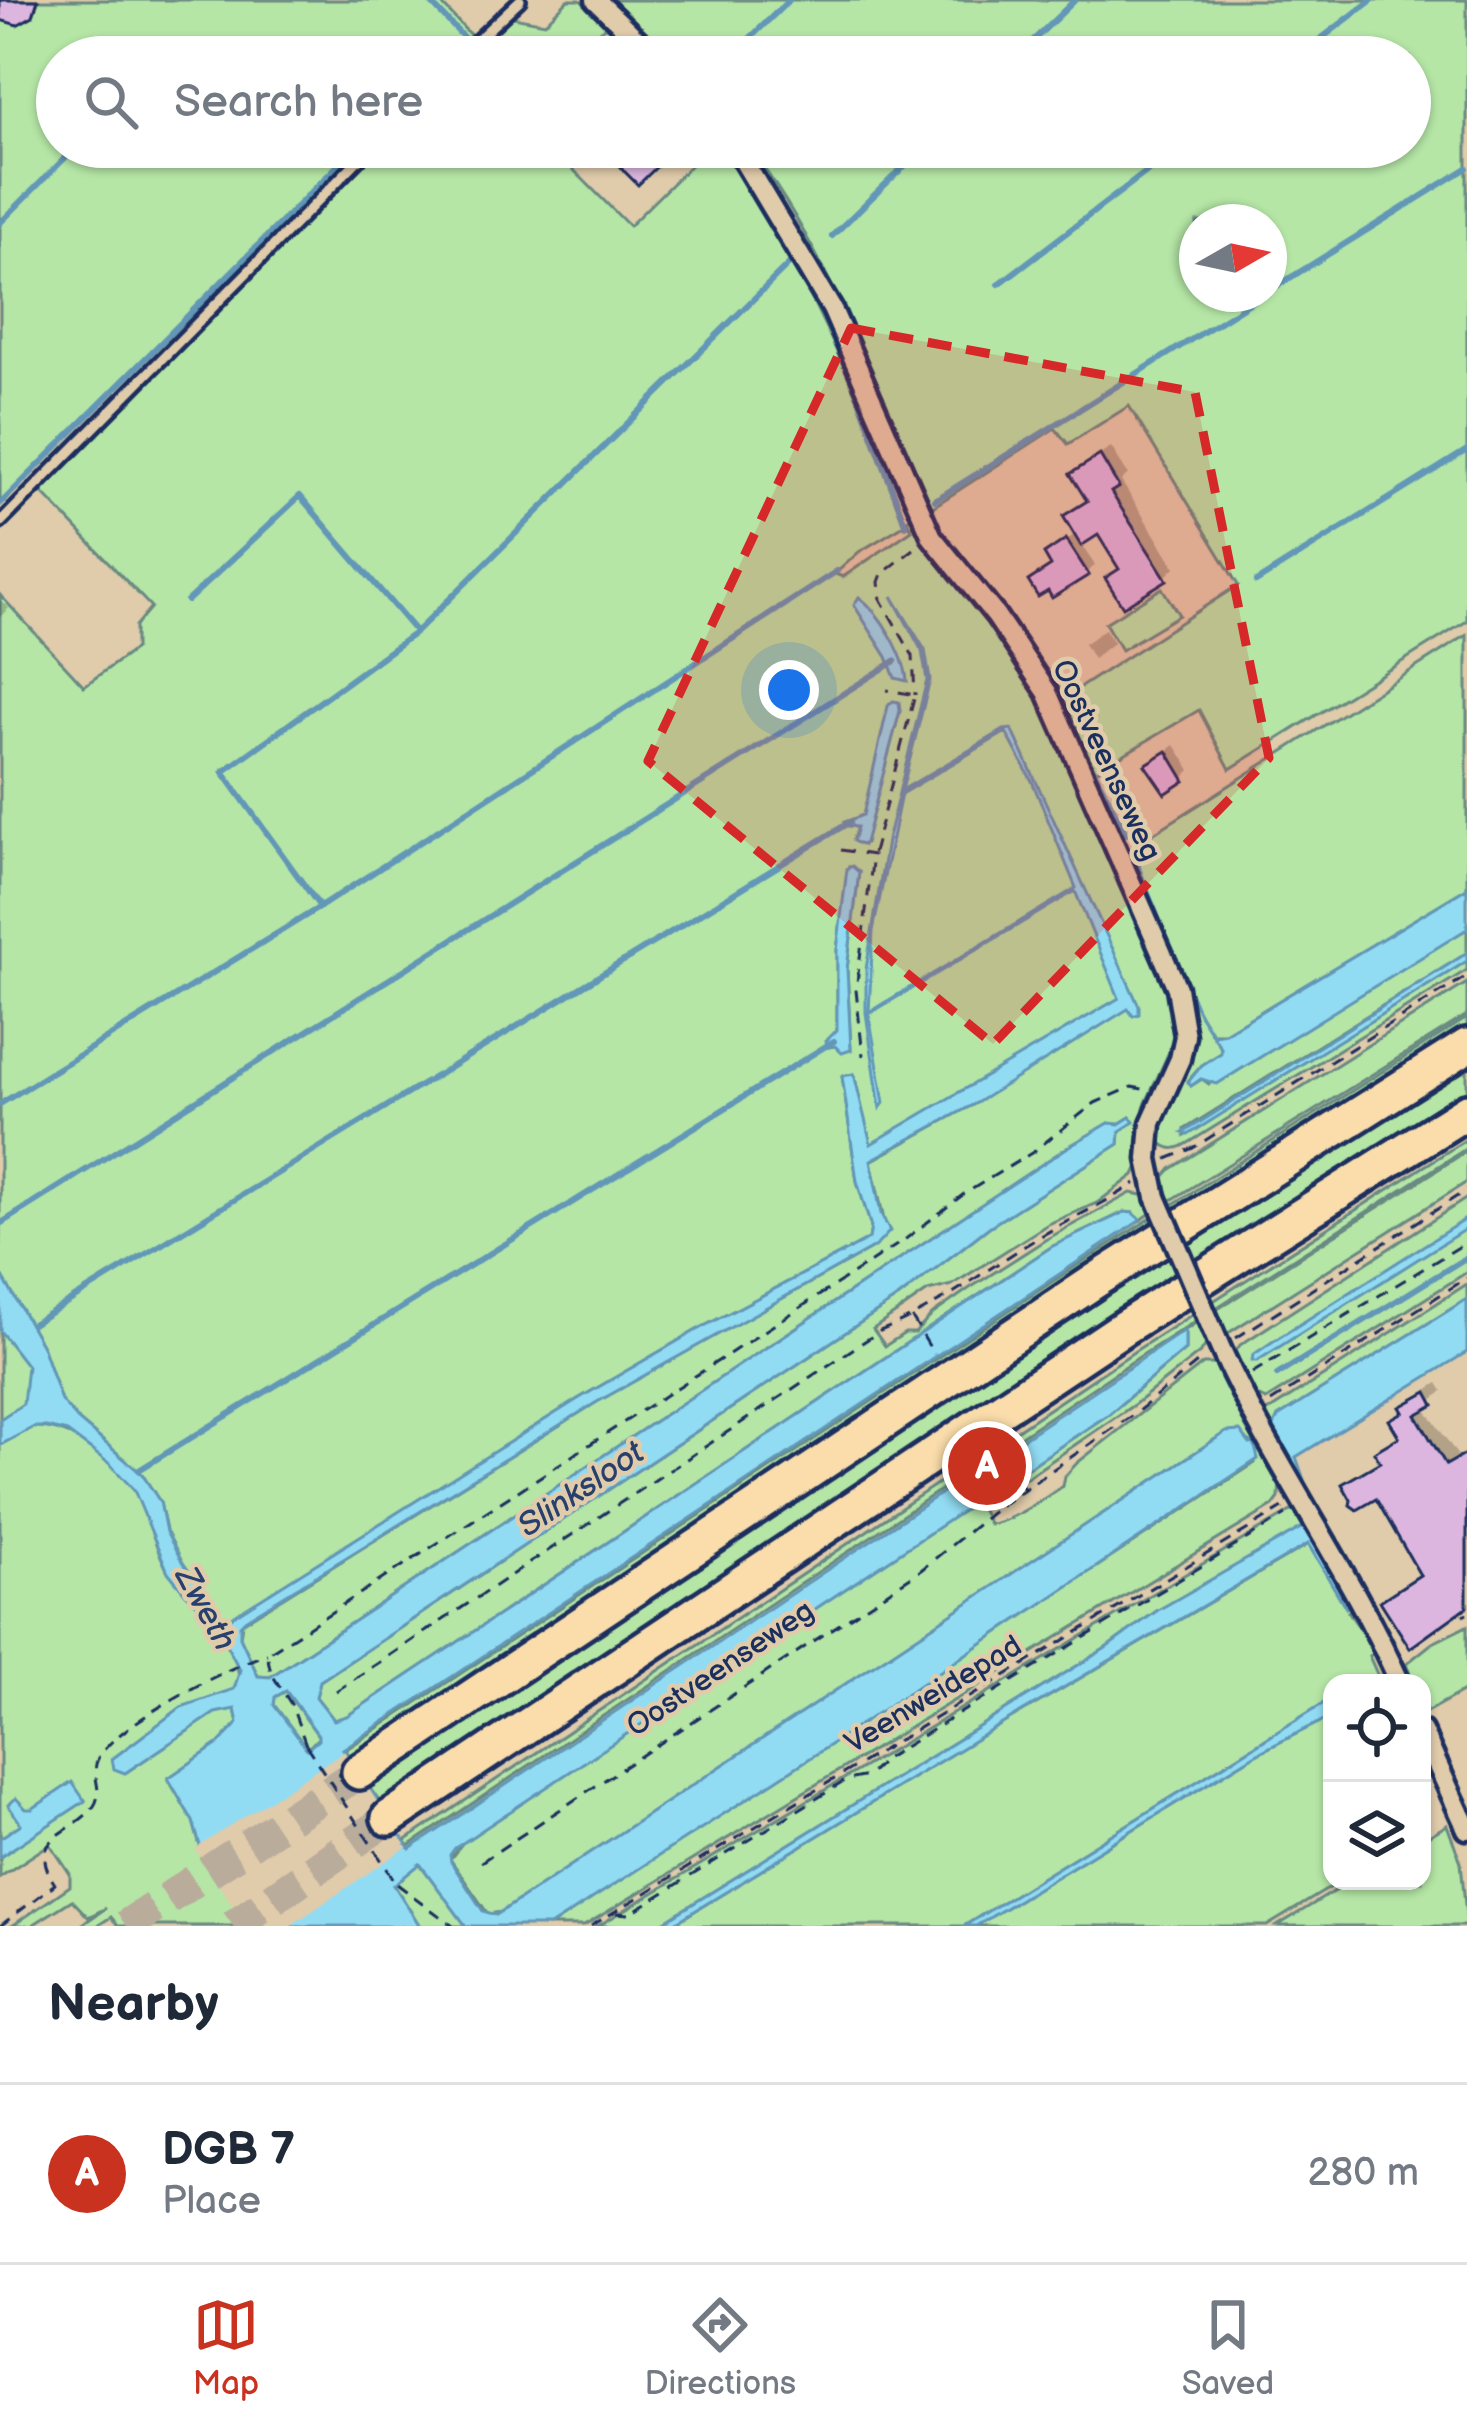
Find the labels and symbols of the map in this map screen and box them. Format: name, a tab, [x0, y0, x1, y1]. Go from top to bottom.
north arrow	[1179, 204, 1287, 312]
street label: Oostveenseweg	[1044, 654, 1168, 867]
your location	[759, 660, 819, 720]
pin: A	[948, 1421, 1026, 1511]
water label: Slinksloot	[510, 1433, 652, 1546]
water label: Zweth	[165, 1558, 244, 1658]
street label: Oostveenseweg	[620, 1593, 821, 1745]
street label: Veenweidepad	[839, 1628, 1028, 1762]

